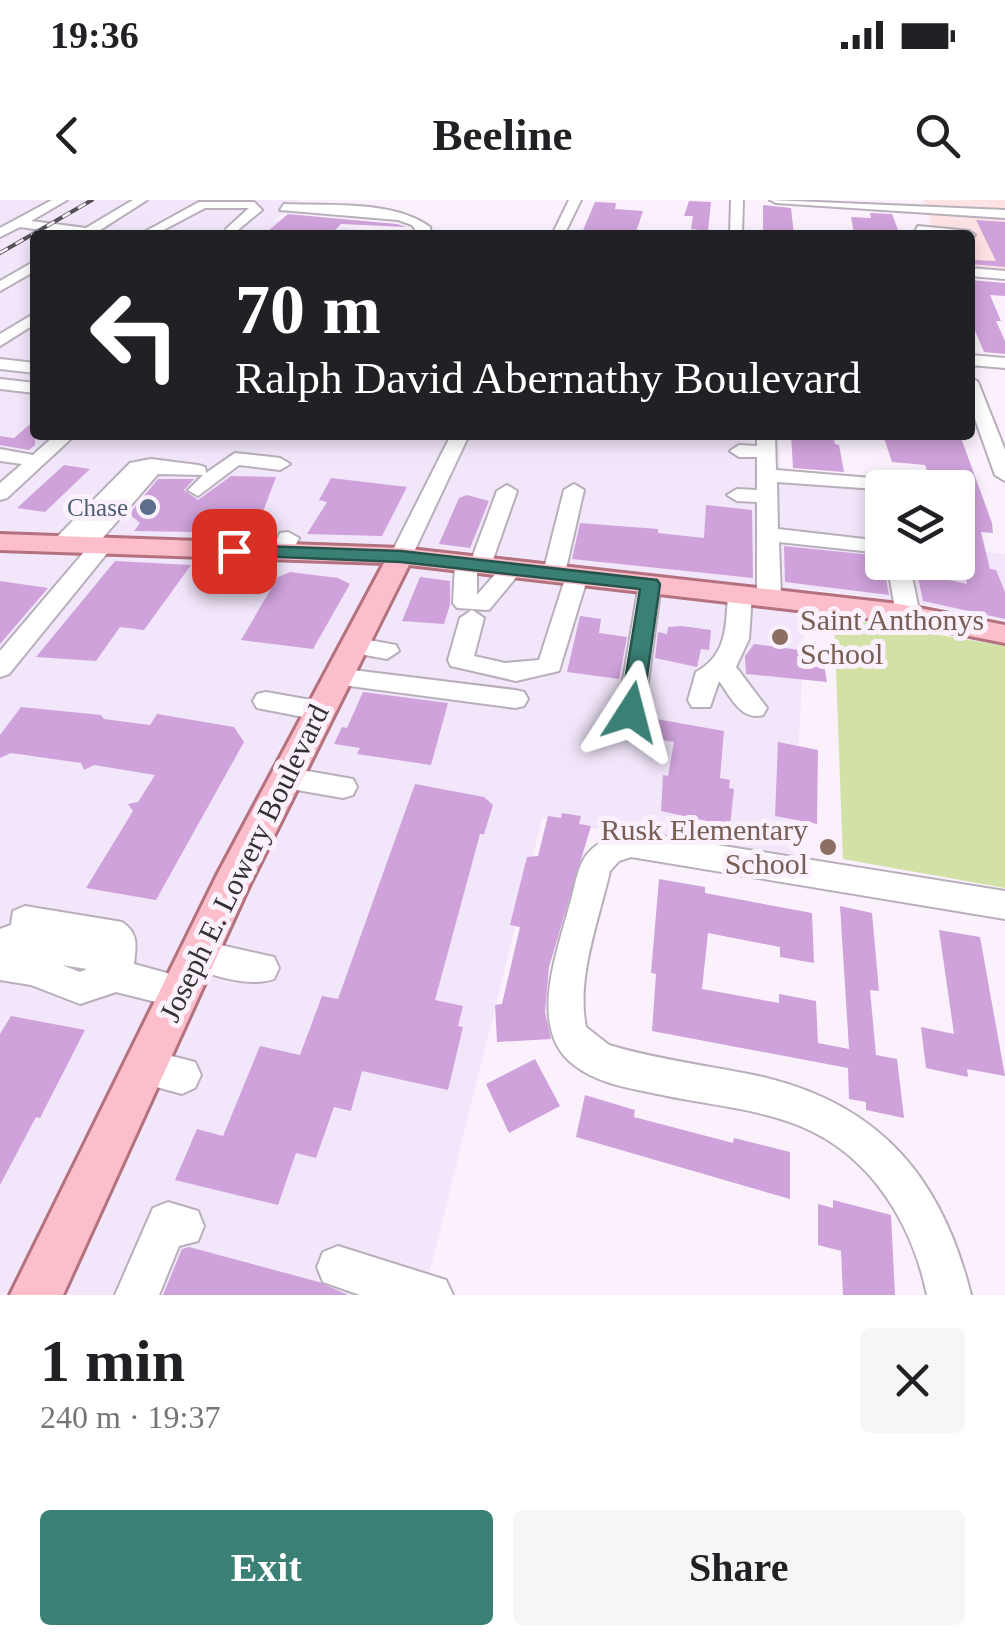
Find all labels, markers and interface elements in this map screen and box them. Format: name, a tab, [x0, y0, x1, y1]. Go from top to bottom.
text: 19:36	[50, 14, 139, 56]
icon: back	[40, 108, 95, 163]
icon: search	[910, 108, 965, 163]
text: Beeline	[433, 110, 572, 160]
icon: left	[70, 270, 200, 400]
text: 70 m	[235, 271, 381, 348]
text: Ralph David Abernathy Boulevard	[235, 353, 861, 403]
map controls	[865, 470, 975, 580]
button: layers	[865, 470, 975, 580]
place label: Chase	[67, 494, 128, 521]
marker: Chase	[137, 496, 159, 518]
pin	[192, 509, 277, 594]
icon: arrive	[207, 524, 262, 579]
place label: Saint Anthonys School	[800, 603, 984, 670]
marker: Saint Anthonys School	[769, 626, 791, 648]
position arrow	[579, 660, 683, 764]
street label: Joseph E. Lowery Boulevard	[152, 699, 335, 1027]
place label: Rusk Elementary School	[601, 813, 808, 880]
marker: Rusk Elementary School	[817, 836, 839, 858]
text: 1 min	[40, 1328, 185, 1394]
button: close	[860, 1328, 965, 1433]
text: 240 m · 19:37	[40, 1399, 220, 1435]
button: Exit	[40, 1510, 493, 1625]
button: Share	[513, 1510, 965, 1625]

